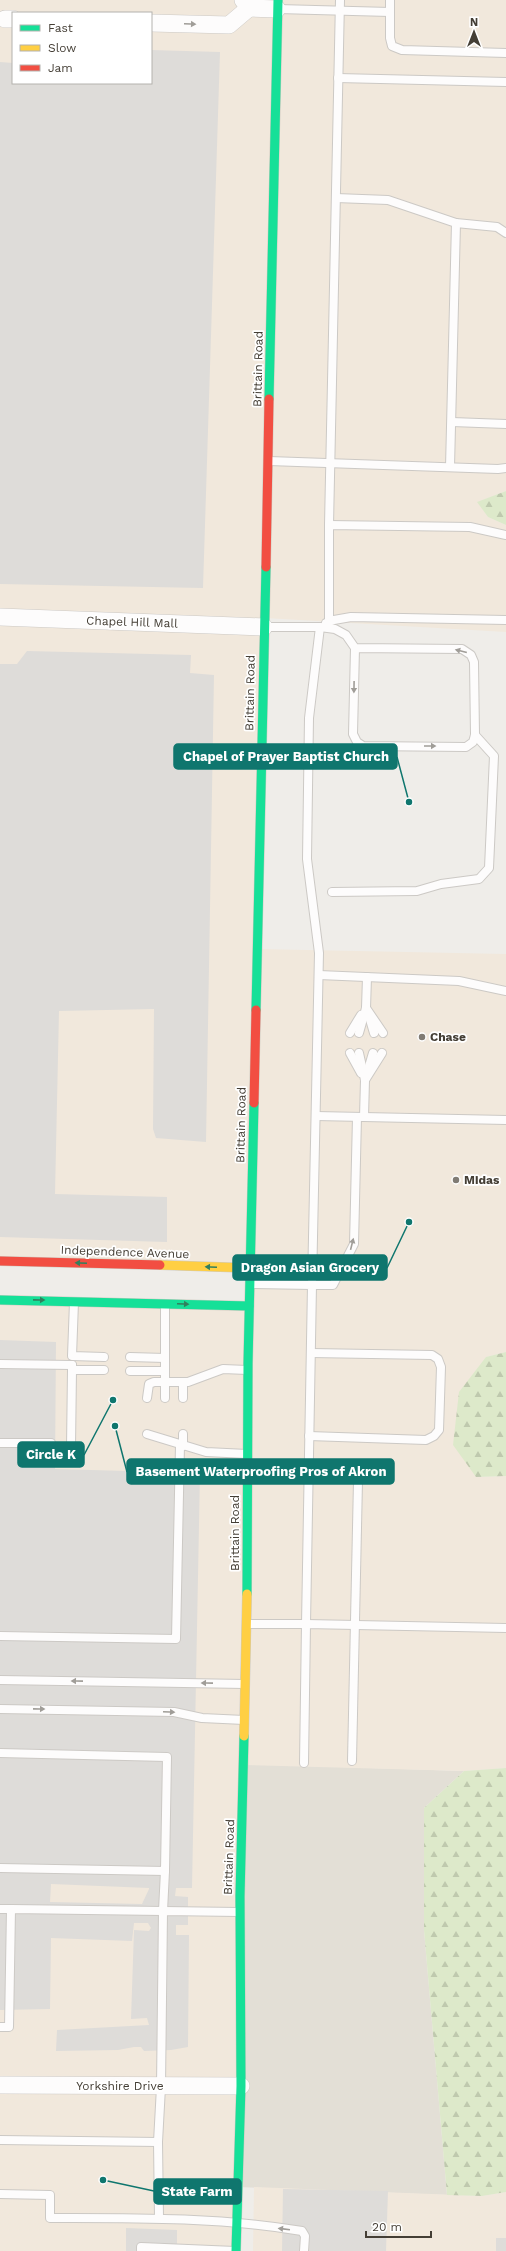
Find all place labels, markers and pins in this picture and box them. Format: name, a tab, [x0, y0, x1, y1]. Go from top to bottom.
callout: Chapel of Prayer Baptist Church	[174, 744, 397, 769]
place label: Chase	[430, 1030, 466, 1044]
marker: Chase	[417, 1032, 427, 1042]
place label: Midas	[464, 1173, 500, 1187]
marker: Midas	[451, 1175, 461, 1185]
callout: Dragon Asian Grocery	[233, 1255, 387, 1280]
callout: Circle K	[18, 1442, 84, 1467]
callout: Basement Waterproofing Pros of Akron	[127, 1459, 394, 1484]
callout: State Farm	[154, 2179, 241, 2204]

